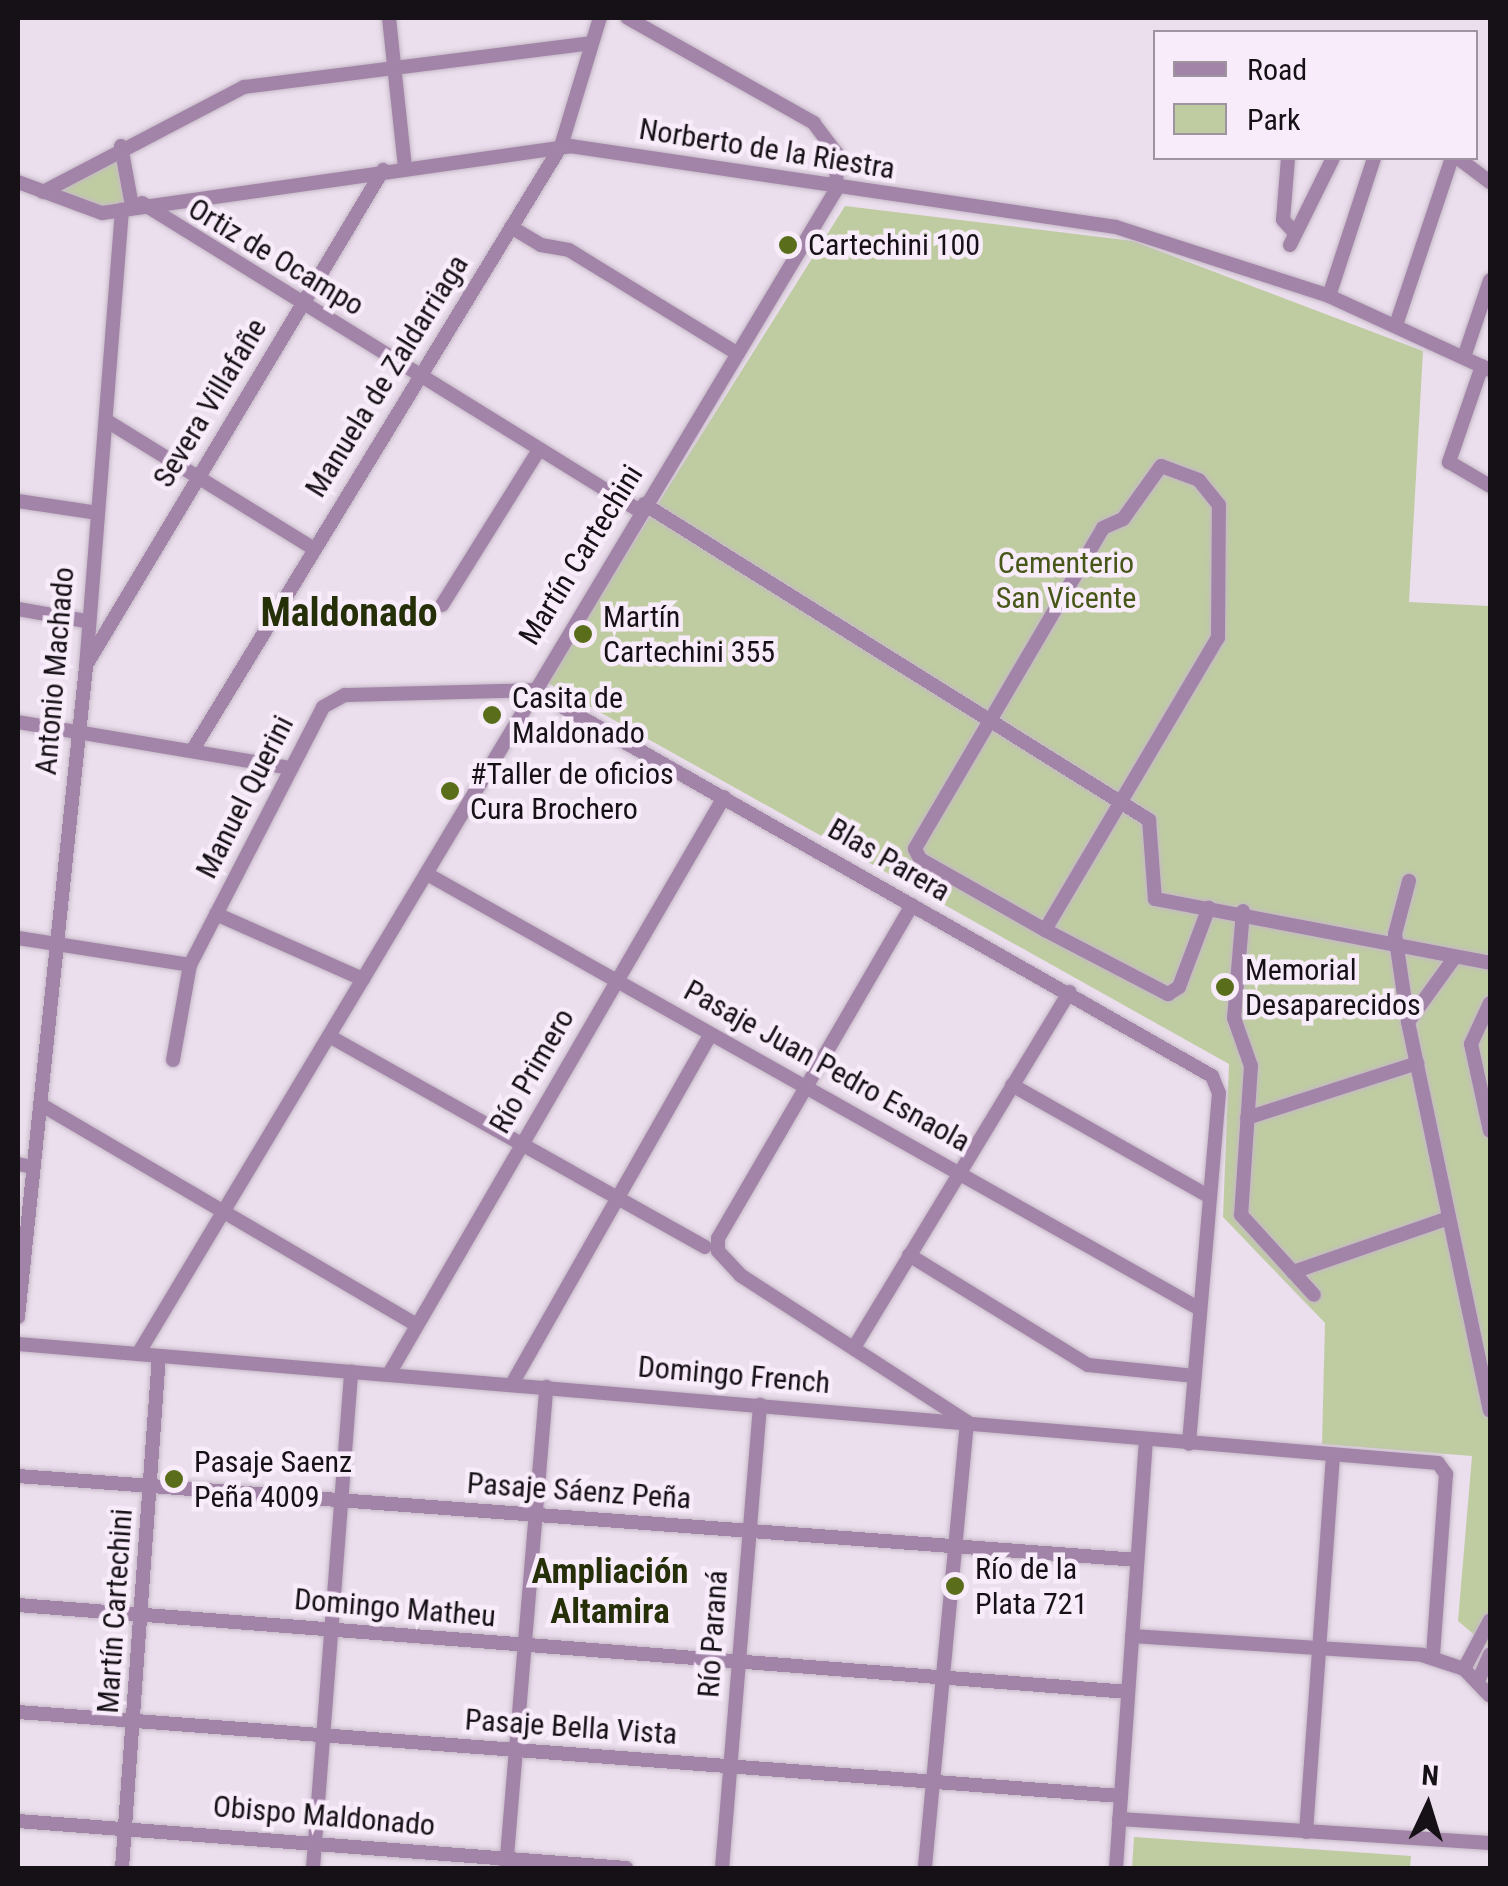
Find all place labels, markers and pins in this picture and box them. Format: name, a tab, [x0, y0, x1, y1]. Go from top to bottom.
place label: Cartechini 100	[808, 227, 980, 263]
marker: Cartechini 100	[777, 234, 799, 256]
place label: Martín Cartechini 355	[603, 599, 775, 670]
marker: Martín Cartechini 355	[572, 623, 594, 645]
place label: Casita de Maldonado	[512, 680, 645, 750]
marker: Casita de Maldonado	[481, 704, 503, 726]
place label: #Taller de oficios Cura Brochero	[470, 756, 674, 826]
marker: #Taller de oficios Cura Brochero	[439, 780, 461, 802]
place label: Memorial Desaparecidos	[1245, 952, 1421, 1022]
marker: Memorial Desaparecidos	[1214, 976, 1236, 998]
place label: Pasaje Saenz Peña 4009	[194, 1444, 352, 1514]
marker: Pasaje Saenz Peña 4009	[163, 1468, 185, 1490]
place label: Río de la Plata 721	[975, 1551, 1087, 1622]
marker: Río de la Plata 721	[944, 1575, 966, 1597]

